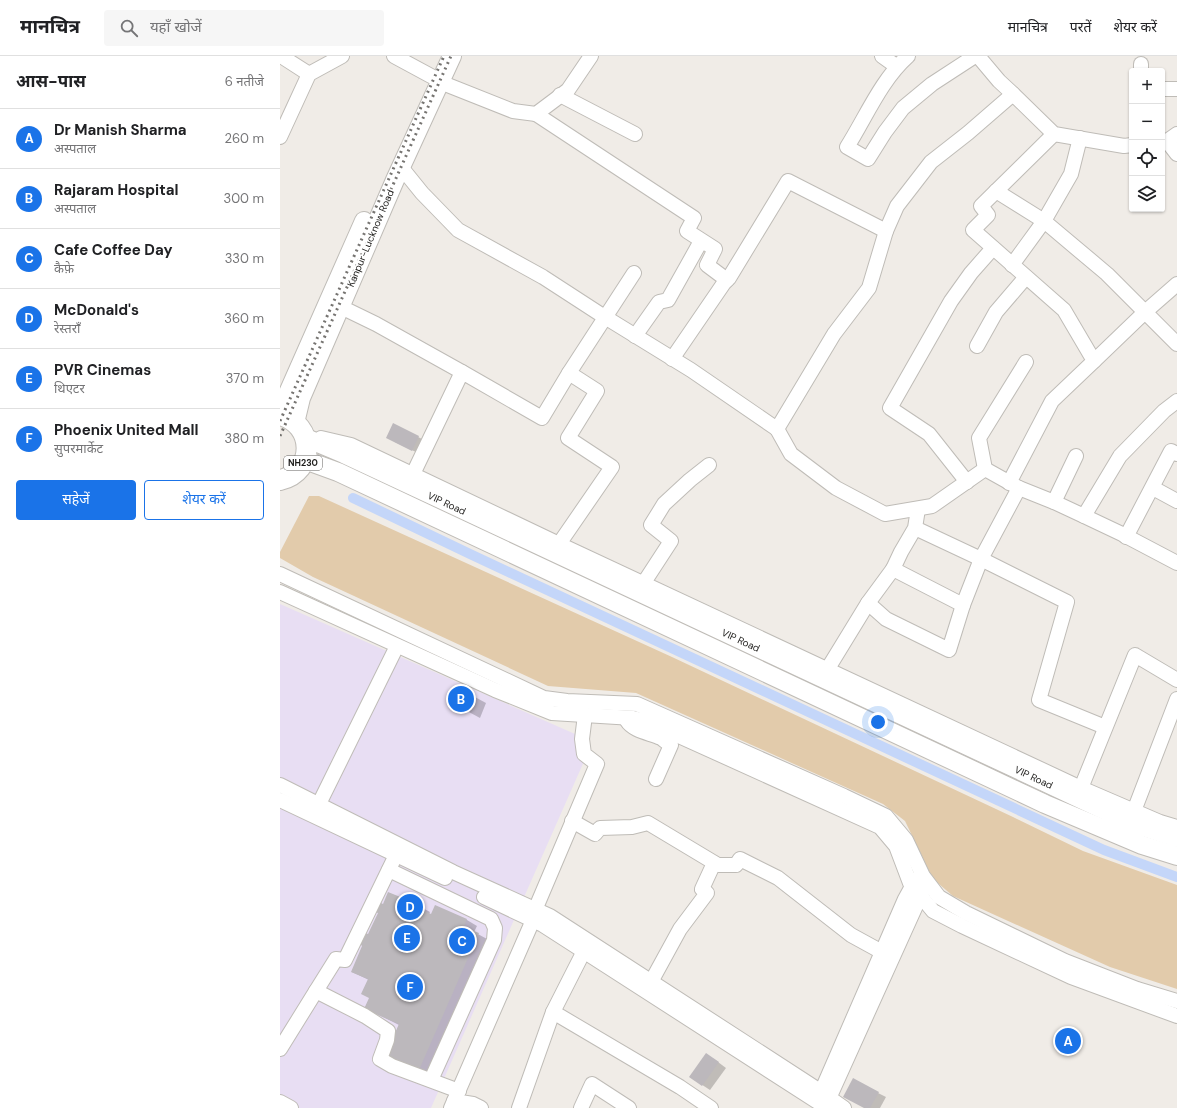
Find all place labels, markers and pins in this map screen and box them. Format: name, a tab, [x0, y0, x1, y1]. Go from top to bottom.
pin: B	[448, 684, 474, 714]
pin: D	[397, 892, 423, 922]
pin: E	[394, 923, 420, 953]
pin: C	[449, 926, 475, 956]
pin: F	[397, 972, 423, 1002]
pin: A	[1055, 1026, 1081, 1056]

